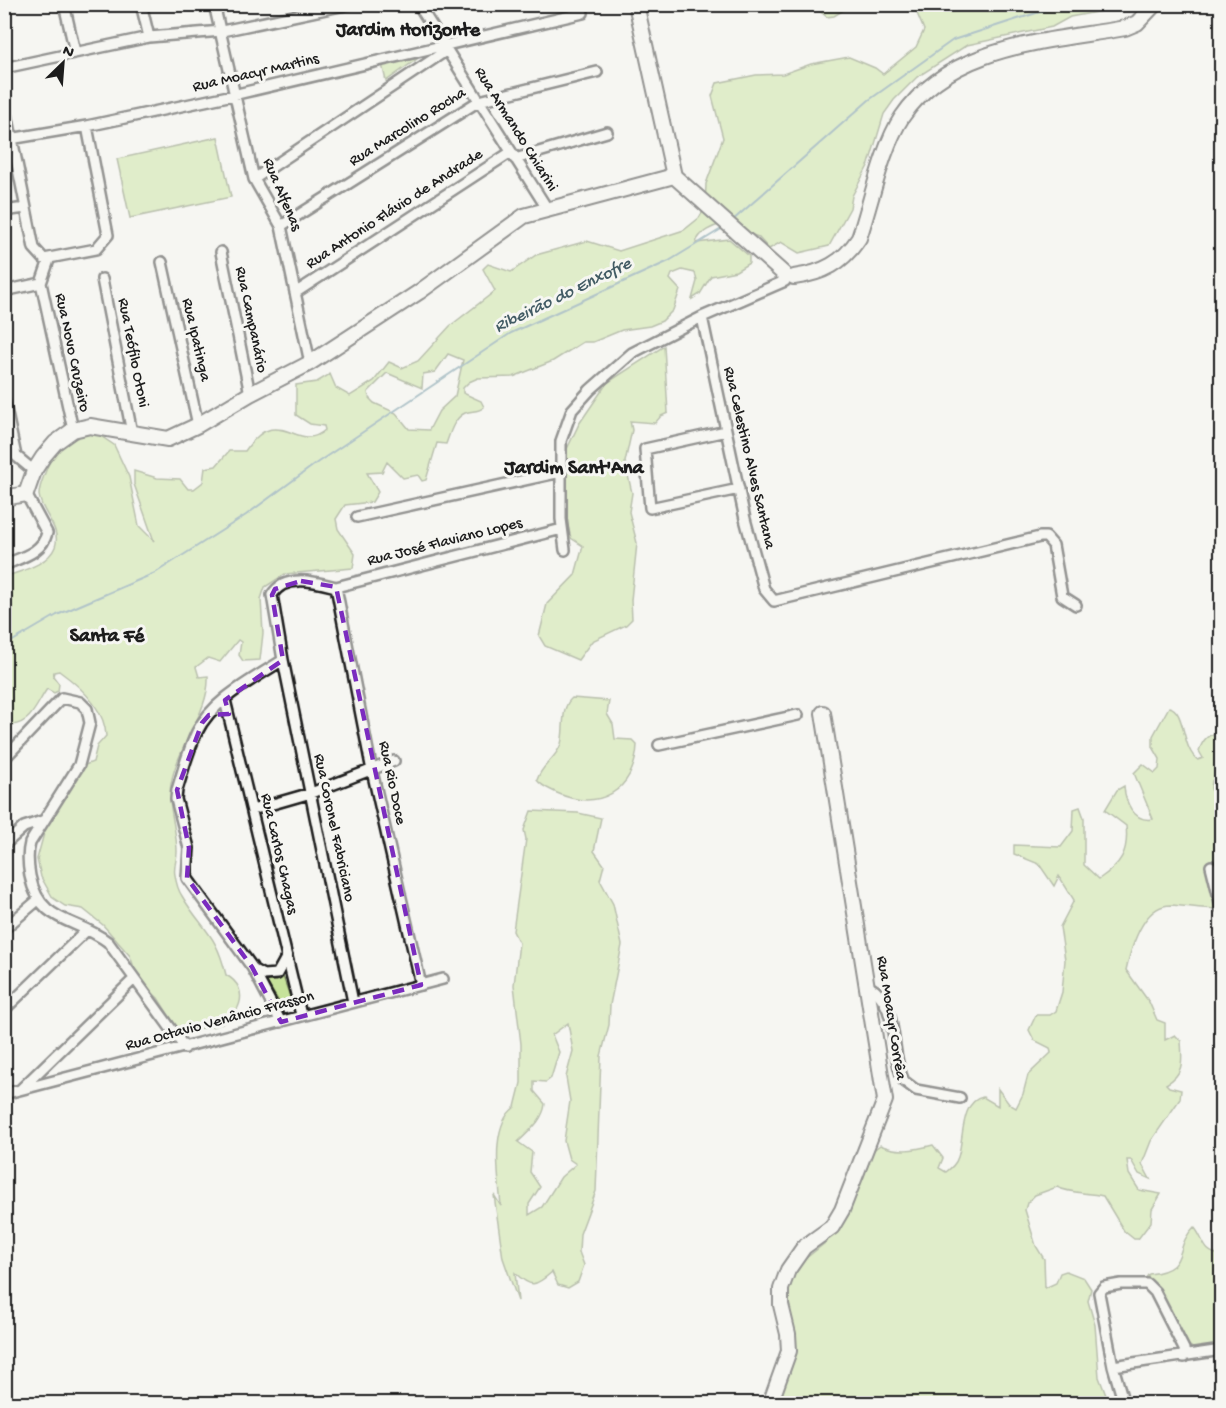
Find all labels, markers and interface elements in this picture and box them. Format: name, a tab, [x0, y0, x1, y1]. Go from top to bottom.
district label: Jardim Horizonte	[335, 20, 481, 43]
north arrow	[33, 33, 93, 93]
text: N	[59, 42, 77, 64]
street label: Rua Moacyr Martins	[191, 50, 322, 98]
street label: Rua Armando Chiarini	[469, 64, 561, 196]
street label: Rua Marcolino Rocha	[346, 84, 471, 172]
street label: Rua Antonio Flávio de Andrade	[303, 145, 488, 274]
street label: Rua Alfenas	[257, 156, 305, 235]
water label: Ribeirão do Enxofre	[491, 253, 636, 338]
street label: Rua Campanário	[229, 265, 271, 375]
street label: Rua Novo Cruzeiro	[49, 292, 93, 414]
street label: Rua Teófilo Otoni	[112, 297, 152, 409]
street label: Rua Ipatinga	[176, 297, 214, 385]
street label: Rua Celestino Alves Santana	[718, 365, 778, 552]
district label: Jardim Sant'Ana	[503, 458, 645, 481]
street label: Rua José Flaviano Lopes	[365, 514, 526, 571]
district label: Santa Fé	[70, 626, 145, 649]
street label: Rua Rio Doce	[373, 739, 409, 827]
street label: Rua Coronel Fabriciano	[308, 752, 358, 904]
street label: Rua Carlos Chagas	[255, 792, 301, 917]
street label: Rua Moacyr Corrêa	[871, 955, 909, 1082]
street label: Rua Octavio Venâncio Frasson	[124, 988, 317, 1056]

